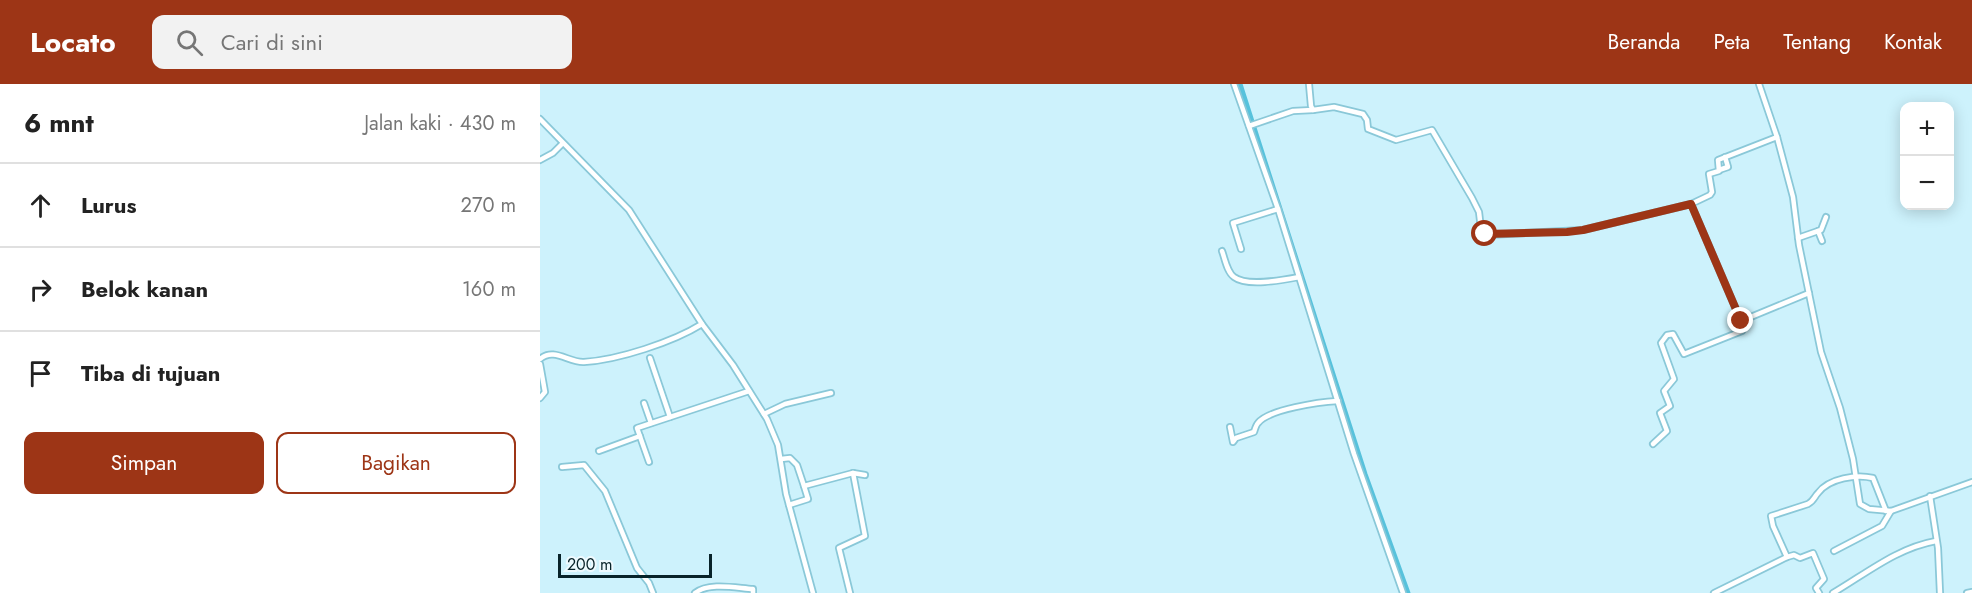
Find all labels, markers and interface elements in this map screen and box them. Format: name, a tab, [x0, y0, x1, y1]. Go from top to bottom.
search box	[152, 15, 572, 69]
text: Locato	[30, 22, 116, 63]
icon: search	[173, 26, 206, 59]
text: Cari di sini	[221, 26, 323, 58]
text: Beranda	[1607, 27, 1680, 57]
text: Peta	[1713, 27, 1750, 57]
text: Tentang	[1783, 27, 1851, 57]
text: Kontak	[1884, 27, 1942, 57]
map controls	[1900, 102, 1954, 210]
button: +	[1900, 102, 1954, 156]
text: 6 mnt	[24, 104, 94, 142]
text: Jalan kaki · 430 m	[364, 109, 516, 138]
button: −	[1900, 156, 1954, 210]
icon: ahead	[24, 189, 57, 222]
text: Lurus	[81, 189, 137, 221]
text: 270 m	[461, 191, 516, 220]
route start	[1471, 220, 1497, 246]
icon: right	[24, 273, 57, 306]
text: Belok kanan	[81, 273, 208, 305]
text: 160 m	[462, 275, 516, 304]
route end	[1727, 307, 1753, 333]
icon: arrive	[24, 357, 57, 390]
text: Tiba di tujuan	[81, 357, 220, 389]
button: Simpan	[24, 432, 264, 494]
button: Bagikan	[276, 432, 516, 494]
scale bar	[558, 551, 712, 578]
text: 200 m	[567, 553, 613, 576]

